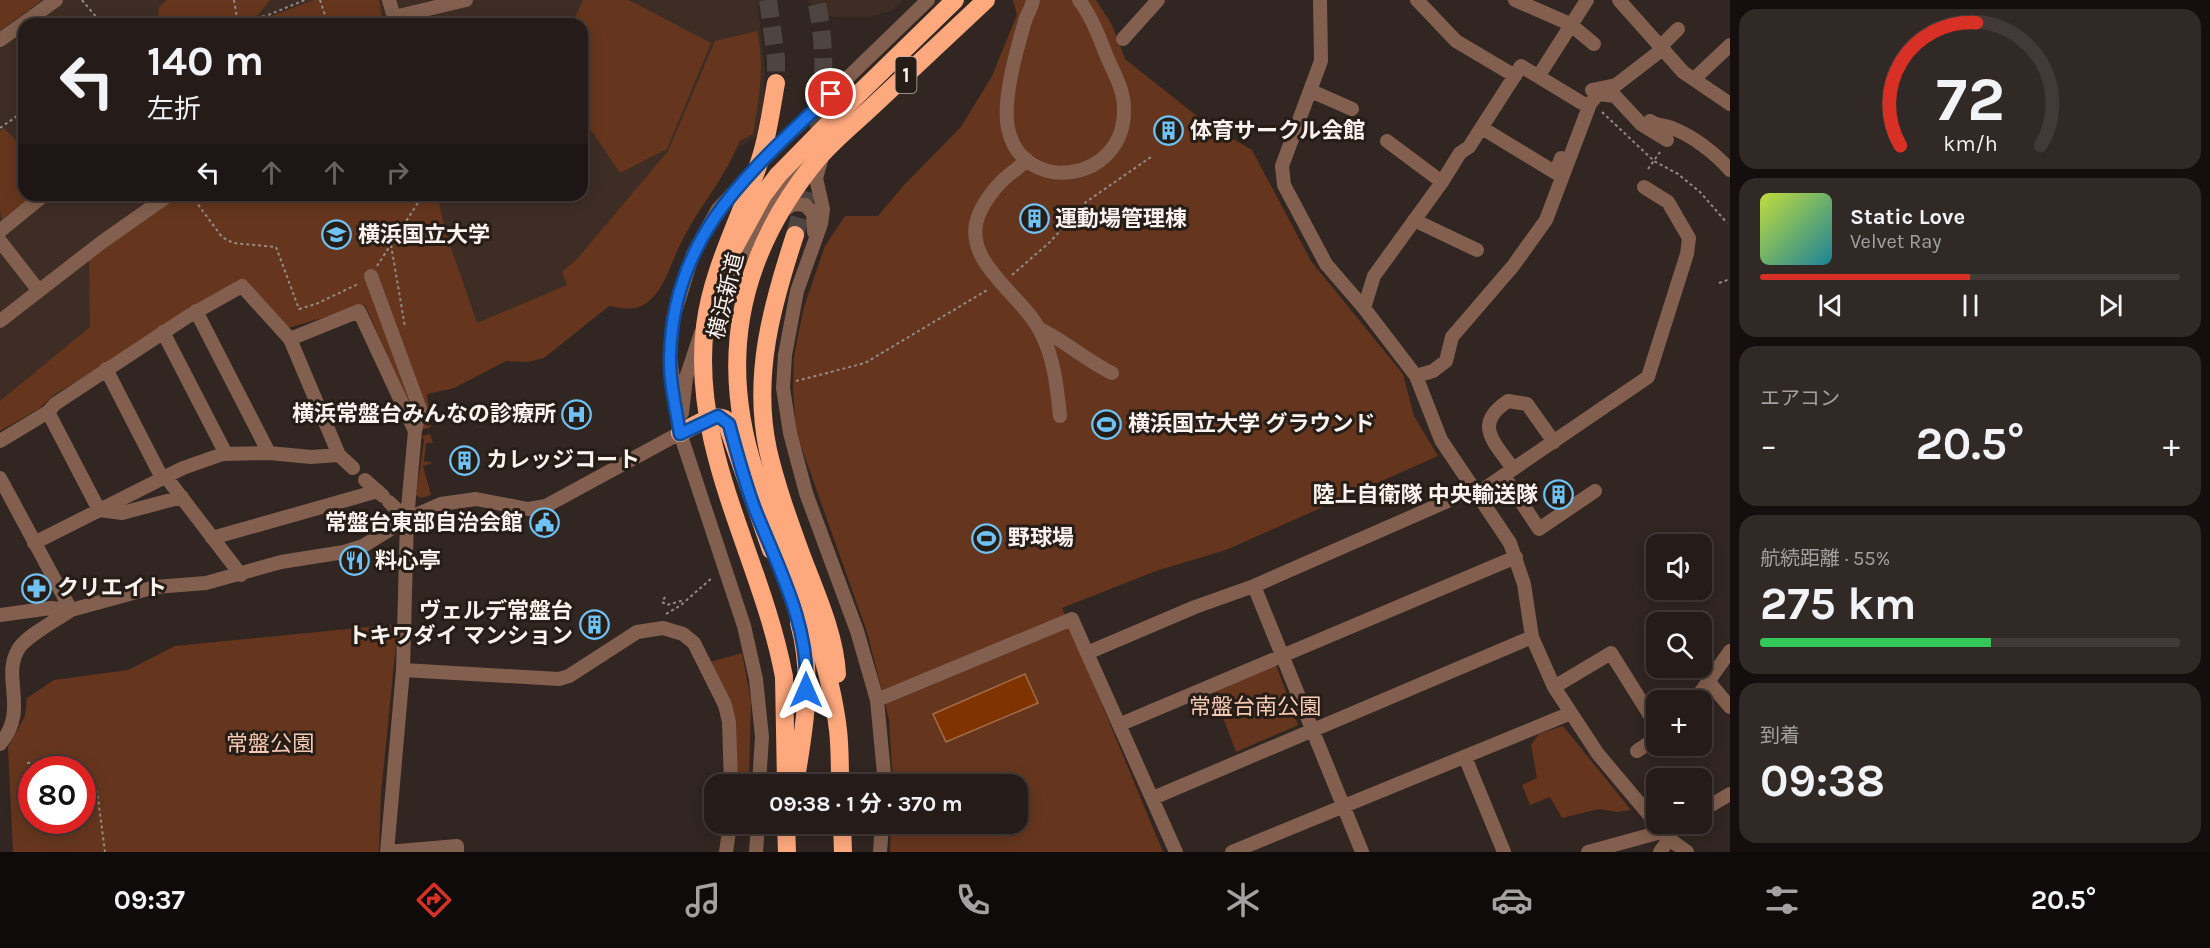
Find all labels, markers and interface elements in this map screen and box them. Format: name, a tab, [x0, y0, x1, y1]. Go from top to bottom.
text: 140 m	[147, 36, 264, 86]
icon: left	[48, 42, 126, 120]
road number: 1	[896, 57, 916, 93]
text: 72	[1936, 63, 2004, 136]
pin	[805, 68, 856, 119]
icon: arrive	[814, 77, 847, 110]
text: 左折	[147, 93, 201, 125]
building icon: 体育サークル会館	[1153, 115, 1185, 147]
place label: 体育サークル会館	[1190, 118, 1365, 144]
text: km/h	[1943, 131, 1997, 156]
icon: left	[192, 156, 225, 189]
icon: ahead	[255, 156, 288, 189]
icon: ahead	[318, 156, 351, 189]
icon: right	[381, 156, 414, 189]
building icon: 運動場管理棟	[1018, 203, 1050, 235]
text: Static Love	[1850, 204, 1965, 230]
place label: 運動場管理棟	[1055, 206, 1187, 232]
school or university icon: 横浜国立大学	[321, 219, 353, 251]
place label: 横浜国立大学	[358, 222, 490, 248]
text: Velvet Ray	[1850, 230, 1942, 253]
street label: 横浜新道	[703, 250, 749, 342]
icon: previous	[1814, 289, 1847, 322]
icon: pause	[1954, 289, 1987, 322]
icon: next	[2094, 289, 2127, 322]
text: エアコン	[1760, 387, 1840, 410]
hospital icon: 横浜常盤台みんなの診療所	[561, 398, 593, 430]
place label: 横浜常盤台みんなの診療所	[292, 401, 556, 427]
sports icon: 横浜国立大学 グラウンド	[1091, 408, 1123, 440]
place label: 横浜国立大学 グラウンド	[1128, 411, 1376, 437]
text: 20.5°	[1915, 418, 2025, 470]
text: −	[1760, 426, 1777, 464]
text: +	[2163, 426, 2180, 464]
building icon: カレッジコート	[449, 444, 481, 476]
place label: カレッジコート	[486, 447, 640, 473]
building icon: 陸上自衛隊 中央輸送隊	[1543, 479, 1575, 511]
place label: 陸上自衛隊 中央輸送隊	[1312, 482, 1538, 508]
public building icon: 常盤台東部自治会館	[528, 507, 560, 539]
place label: 常盤台東部自治会館	[325, 510, 523, 536]
sports icon: 野球場	[971, 522, 1003, 554]
place label: 野球場	[1008, 525, 1074, 551]
map controls	[1646, 534, 1712, 834]
button: sound	[1646, 534, 1712, 600]
restaurant icon: 料心亭	[338, 545, 370, 577]
text: 航続距離 · 55%	[1760, 547, 1890, 570]
place label: 料心亭	[375, 548, 441, 574]
pharmacy icon: クリエイト	[20, 572, 52, 604]
place label: クリエイト	[57, 575, 167, 601]
text: 275 km	[1760, 578, 1917, 630]
place label: ヴェルデ常盤台 トキワダイ マンション	[347, 598, 573, 649]
building icon: ヴェルデ常盤台 トキワダイ マンション	[578, 608, 610, 640]
button: search	[1646, 612, 1712, 678]
position arrow	[774, 658, 838, 722]
button: +	[1646, 690, 1712, 756]
park label: 常盤台南公園	[1189, 694, 1321, 720]
text: 到着	[1760, 724, 1800, 747]
park label: 常盤公園	[226, 731, 314, 757]
text: 09:38	[1760, 755, 1885, 807]
speed limit sign: 80	[18, 756, 96, 834]
button: −	[1646, 768, 1712, 834]
text: 09:38 · 1 分 · 370 m	[769, 791, 963, 817]
icon: directions	[413, 879, 455, 921]
icon: music	[682, 879, 724, 921]
icon: phone	[952, 879, 994, 921]
icon: climate	[1222, 879, 1264, 921]
icon: car	[1491, 879, 1533, 921]
icon: filters	[1761, 879, 1803, 921]
text: 09:37	[114, 884, 185, 916]
text: 20.5°	[2031, 884, 2096, 916]

